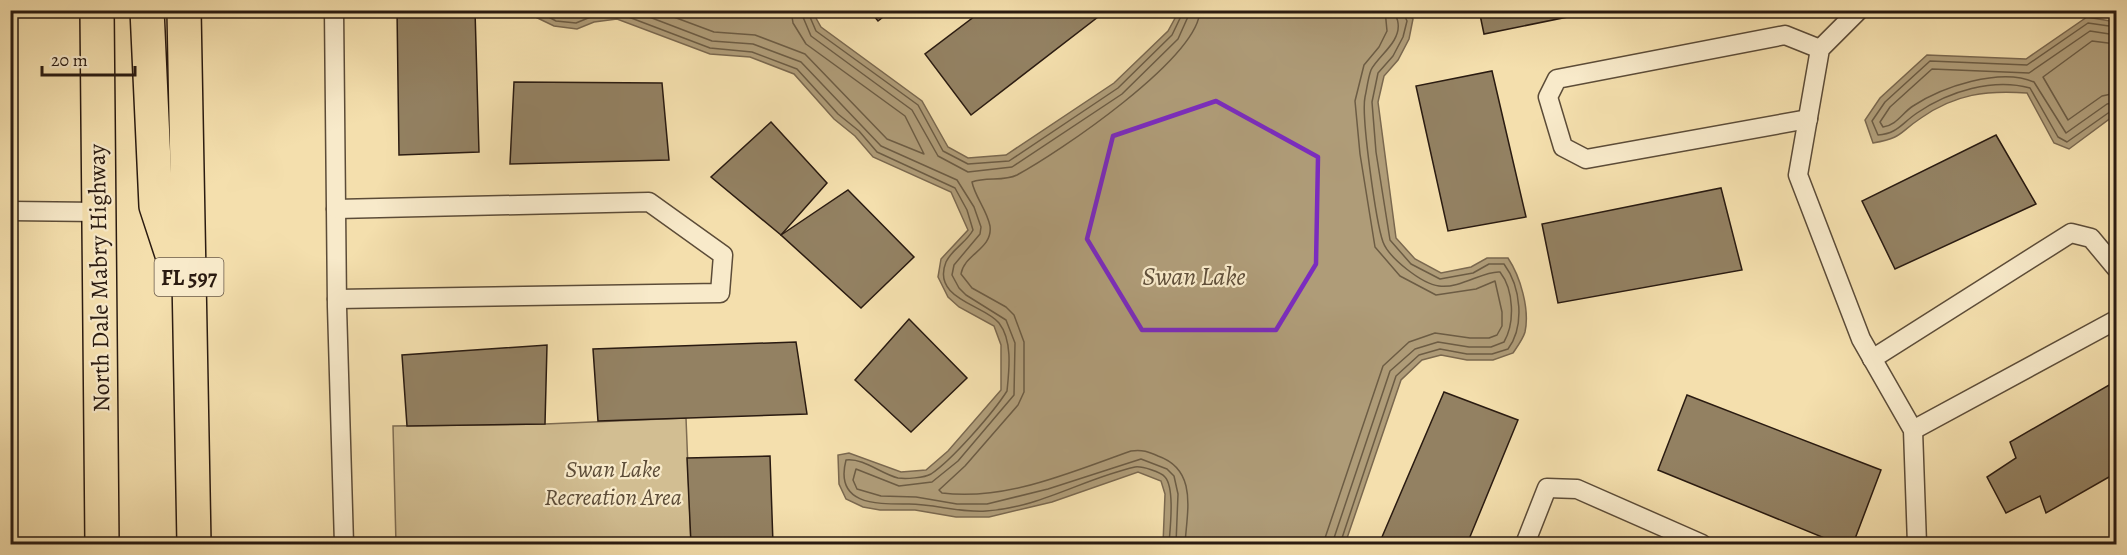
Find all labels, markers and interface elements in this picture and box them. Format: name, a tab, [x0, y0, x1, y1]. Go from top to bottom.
scale bar	[42, 39, 135, 77]
text: 20 m	[51, 48, 88, 72]
street label: North Dale Mabry Highway	[81, 143, 117, 412]
road number: FL 597	[154, 258, 224, 296]
water label: Swan Lake	[1142, 259, 1246, 294]
park label: Swan Lake Recreation Area	[544, 453, 682, 513]

